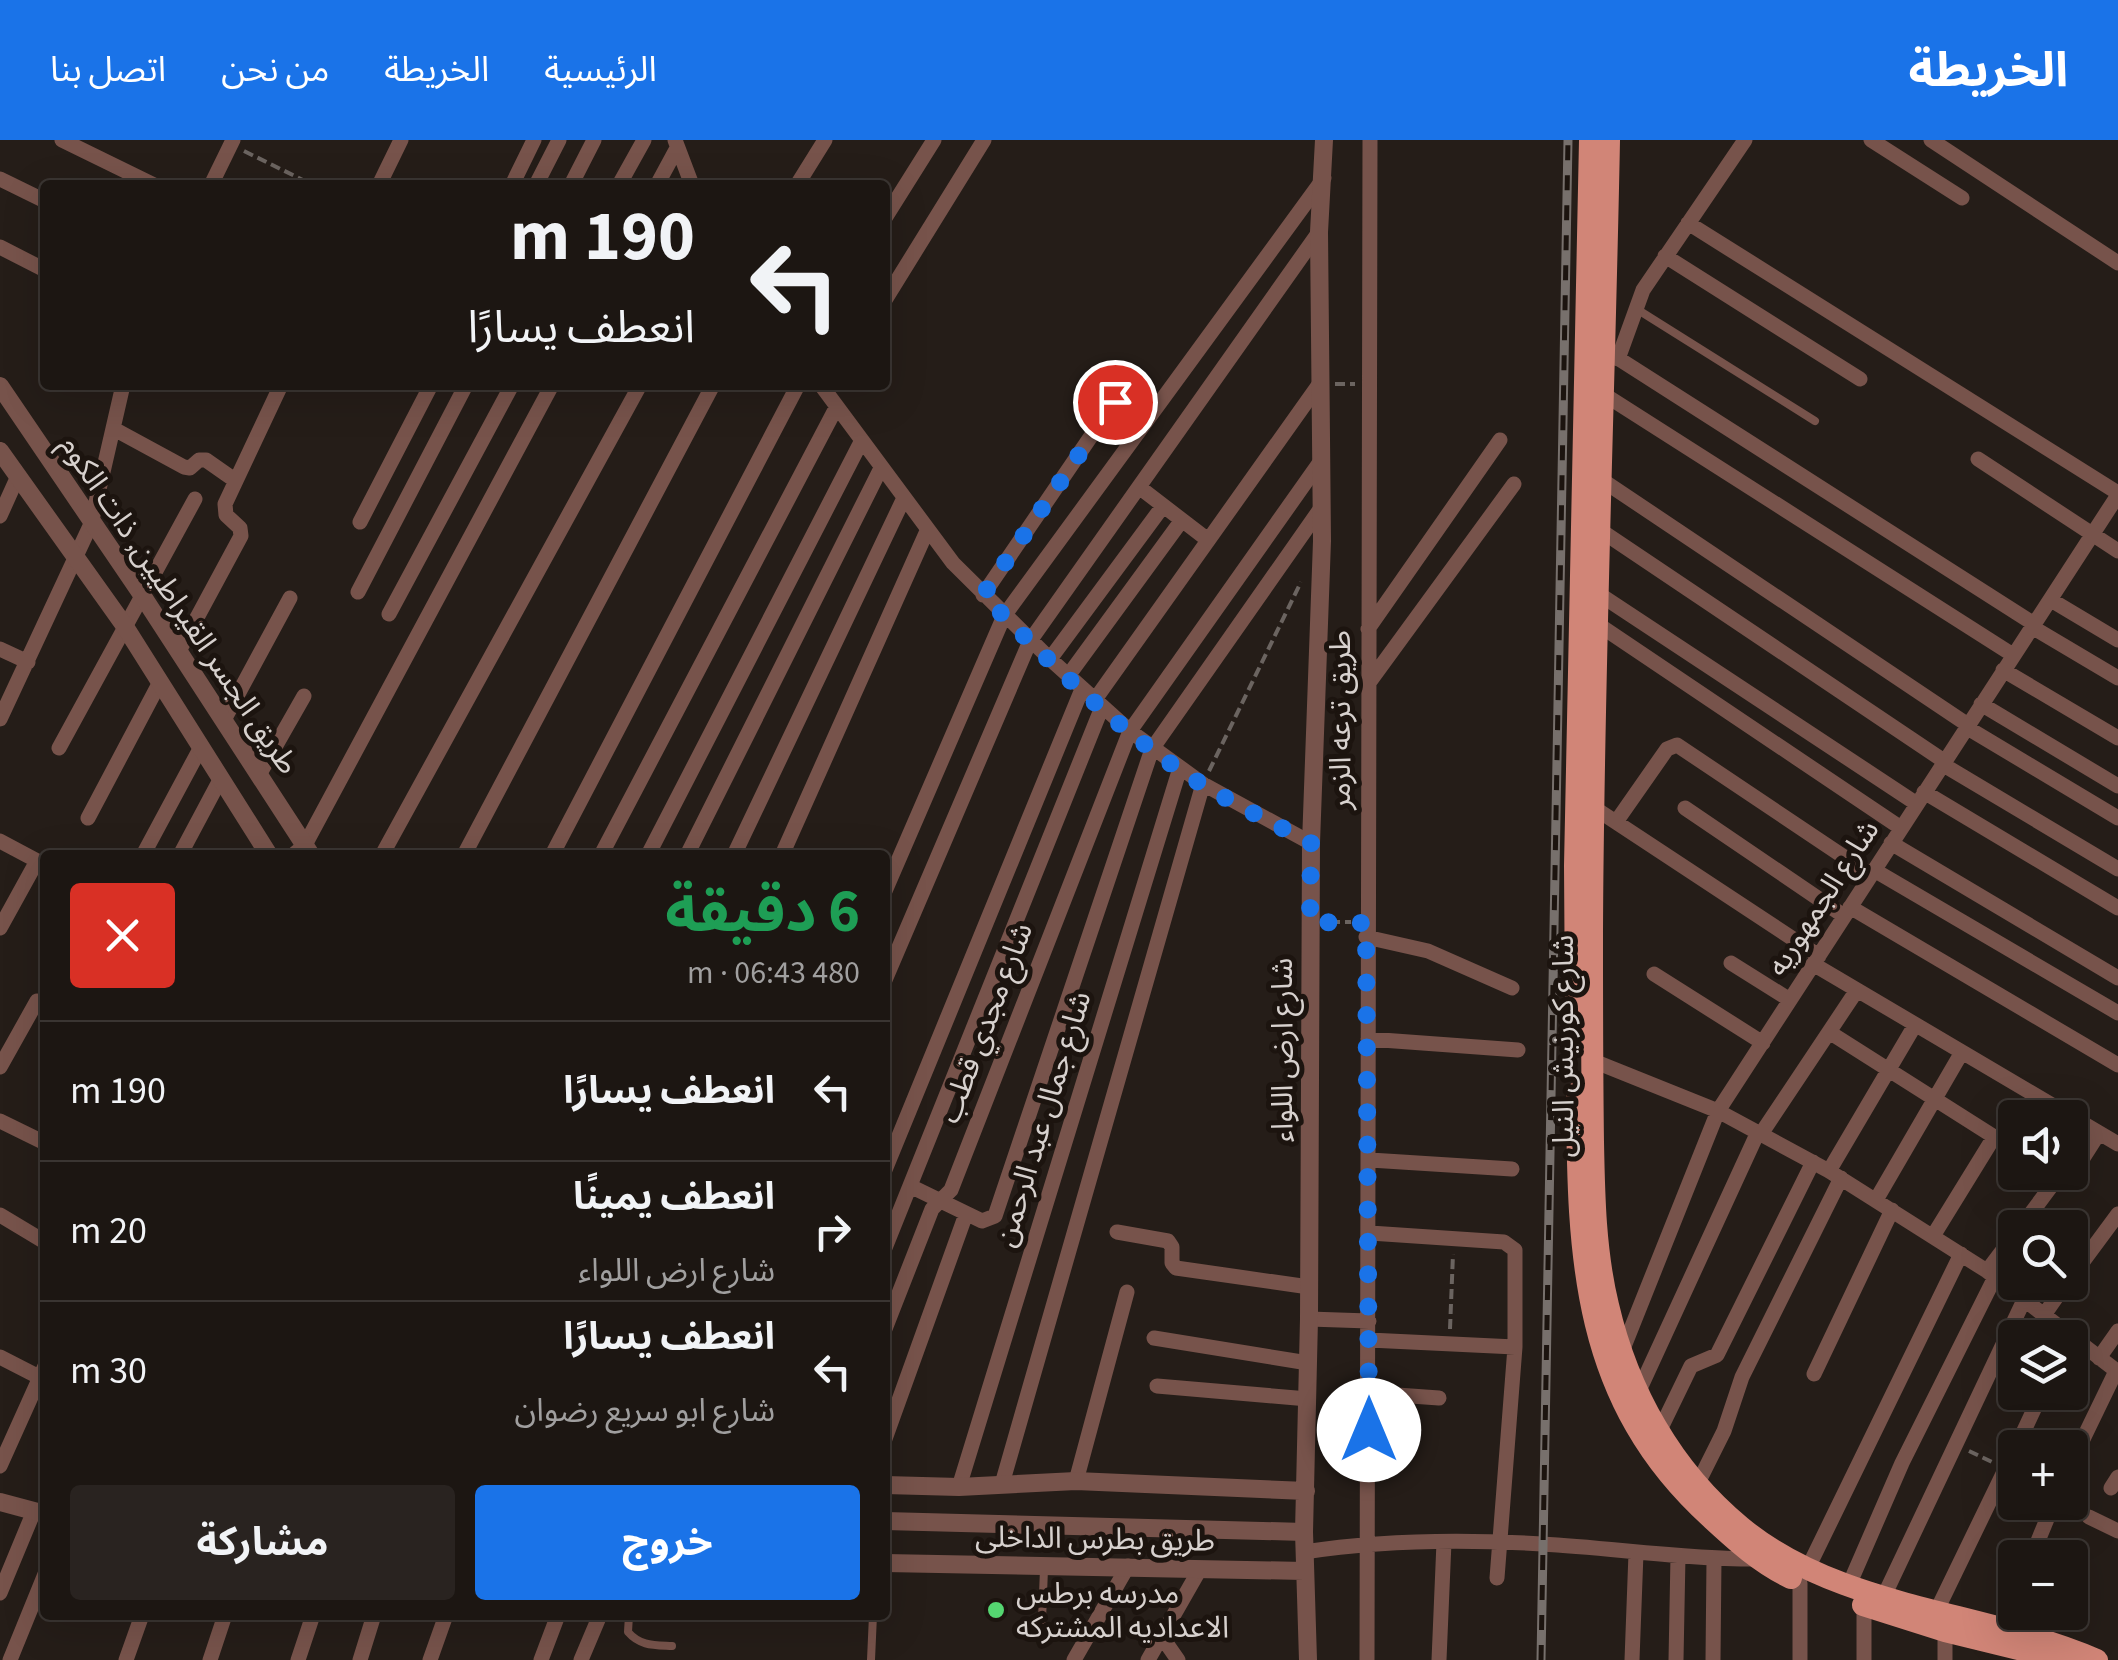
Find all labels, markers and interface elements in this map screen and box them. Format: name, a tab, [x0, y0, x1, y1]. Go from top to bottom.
text: الخريطة	[1909, 37, 2068, 105]
text: اتصل بنا	[50, 45, 166, 95]
text: من نحن	[221, 45, 329, 95]
text: الخريطة	[384, 45, 489, 95]
text: الرئيسية	[544, 45, 657, 95]
text: 190 m	[510, 187, 695, 287]
icon: left	[730, 220, 860, 350]
text: انعطف يسارًا	[467, 296, 695, 360]
pin	[1073, 360, 1158, 445]
icon: arrive	[1088, 375, 1143, 430]
street label: طريق الجسر القيراطيين, ذات الكوم	[49, 427, 309, 783]
street label: طريق ترعه الزمر	[1319, 630, 1362, 811]
street label: شارع الجمهوريه	[1756, 811, 1890, 985]
text: 6 دقيقة	[665, 870, 860, 955]
button: close	[70, 883, 175, 988]
street label: شارع مجدي قطب	[928, 917, 1045, 1130]
street label: شارع كورنيش النيل	[1542, 935, 1585, 1157]
text: 480 m · 06:43	[687, 950, 860, 996]
street label: شارع ارض اللواء	[1261, 958, 1304, 1142]
street label: شارع جمال عبد الرحمن	[984, 986, 1102, 1252]
text: 190 m	[70, 1064, 166, 1118]
text: انعطف يسارًا	[563, 1064, 775, 1118]
icon: left	[805, 1064, 860, 1119]
map controls	[1998, 1100, 2088, 1630]
button: sound	[1998, 1100, 2088, 1190]
text: انعطف يمينًا	[573, 1170, 775, 1224]
text: 20 m	[70, 1204, 147, 1258]
icon: right	[805, 1204, 860, 1259]
button: search	[1998, 1210, 2088, 1300]
text: شارع ارض اللواء	[578, 1248, 775, 1294]
text: انعطف يسارًا	[563, 1310, 775, 1364]
button: layers	[1998, 1320, 2088, 1410]
text: 30 m	[70, 1344, 147, 1398]
icon: left	[805, 1344, 860, 1399]
position arrow	[1317, 1378, 1421, 1482]
text: شارع ابو سريع رضوان	[514, 1388, 775, 1434]
button: +	[1998, 1430, 2088, 1520]
button: مشاركة	[70, 1485, 455, 1600]
button: خروج	[475, 1485, 860, 1600]
street label: طريق بطرس الداخلى	[975, 1515, 1215, 1563]
button: −	[1998, 1540, 2088, 1630]
place label: مدرسه برطس الاعداديه المشتركه	[1016, 1572, 1229, 1649]
marker: مدرسه برطس الاعداديه المشتركه	[985, 1599, 1007, 1621]

